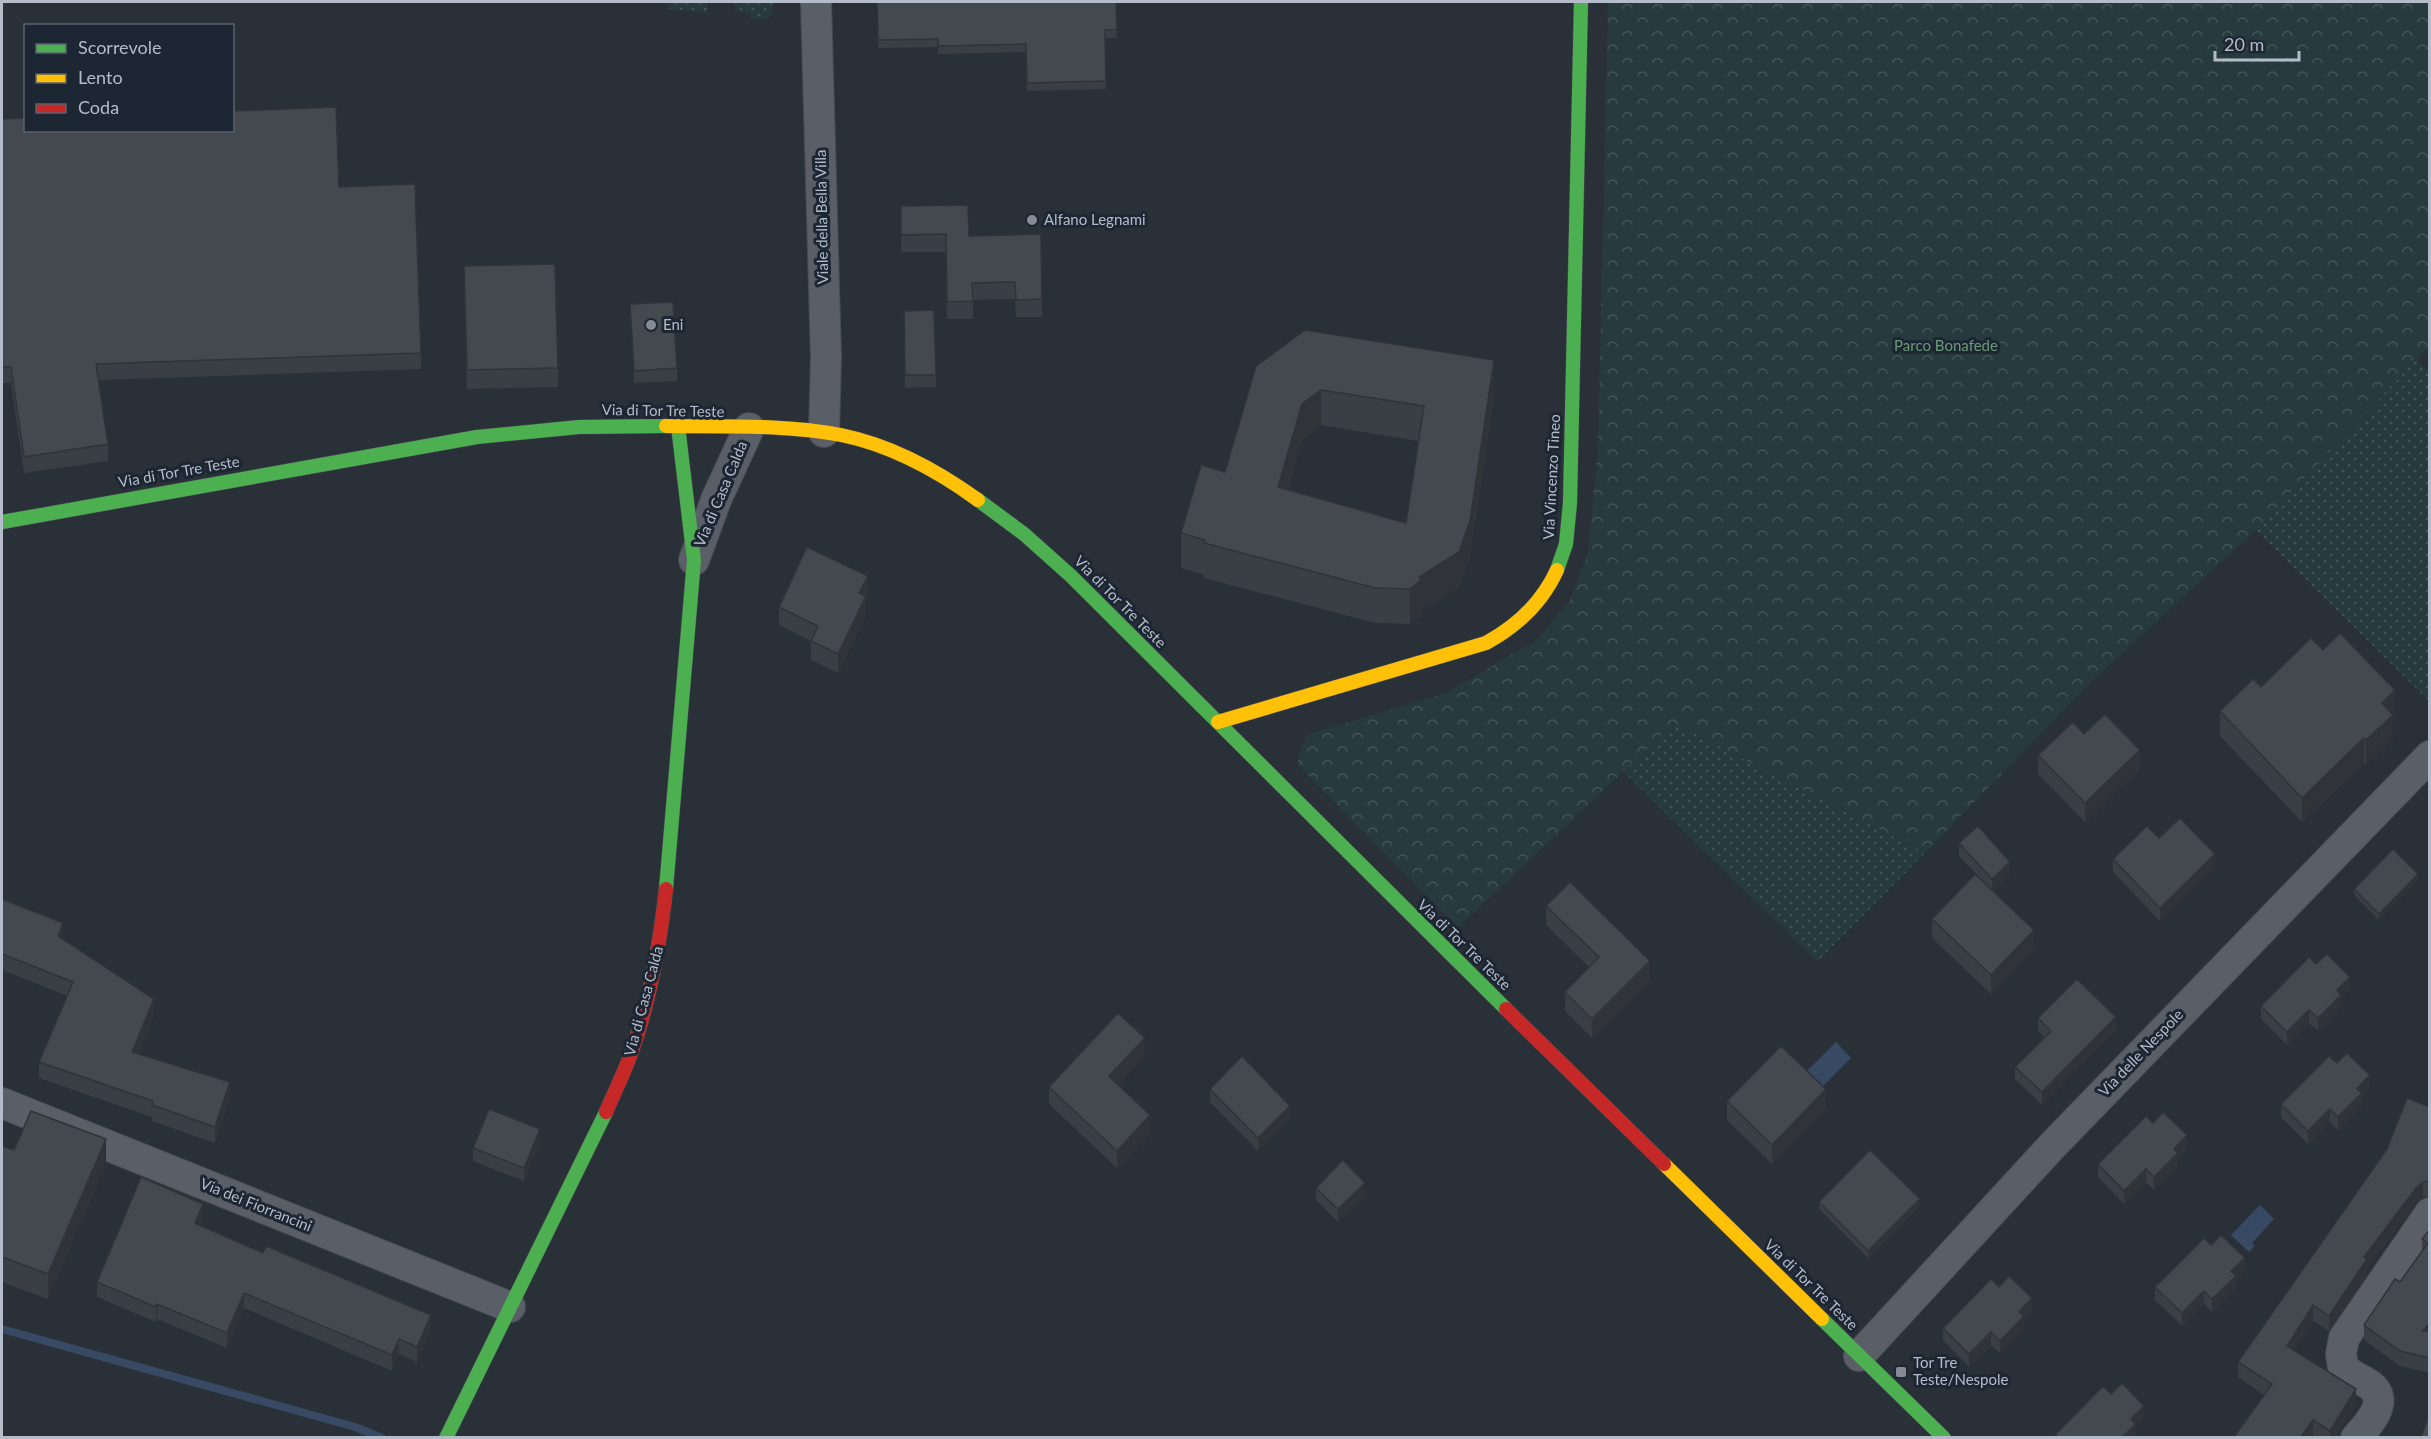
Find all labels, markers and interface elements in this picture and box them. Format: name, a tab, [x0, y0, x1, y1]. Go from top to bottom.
legend	[24, 24, 234, 132]
scale bar	[2215, 24, 2299, 62]
text: 20 m	[2224, 33, 2264, 55]
text: Scorrevole	[78, 36, 161, 58]
text: Lento	[78, 66, 123, 88]
text: Coda	[78, 96, 119, 118]
street label: Viale della Bella Villa	[811, 149, 831, 285]
place label: Alfano Legnami	[1044, 210, 1146, 228]
marker: Alfano Legnami	[1025, 213, 1039, 227]
place label: Eni	[663, 315, 683, 333]
marker: Eni	[644, 318, 658, 332]
park label: Parco Bonafede	[1894, 336, 1998, 354]
street label: Via di Tor Tre Teste	[601, 400, 725, 420]
street label: Via Vincenzo Tineo	[1539, 414, 1563, 540]
street label: Via di Casa Calda	[690, 438, 750, 549]
street label: Via di Tor Tre Teste	[117, 451, 241, 491]
street label: Via di Tor Tre Teste	[1071, 551, 1171, 651]
street label: Via di Tor Tre Teste	[1414, 895, 1515, 993]
street label: Via di Casa Calda	[620, 944, 666, 1058]
street label: Via delle Nespole	[2094, 1005, 2186, 1100]
street label: Via dei Fiorrancini	[198, 1173, 315, 1235]
street label: Via di Tor Tre Teste	[1761, 1235, 1862, 1333]
place label: Tor Tre Teste/Nespole	[1913, 1353, 2009, 1388]
marker: Tor Tre Teste/Nespole	[1894, 1365, 1908, 1379]

